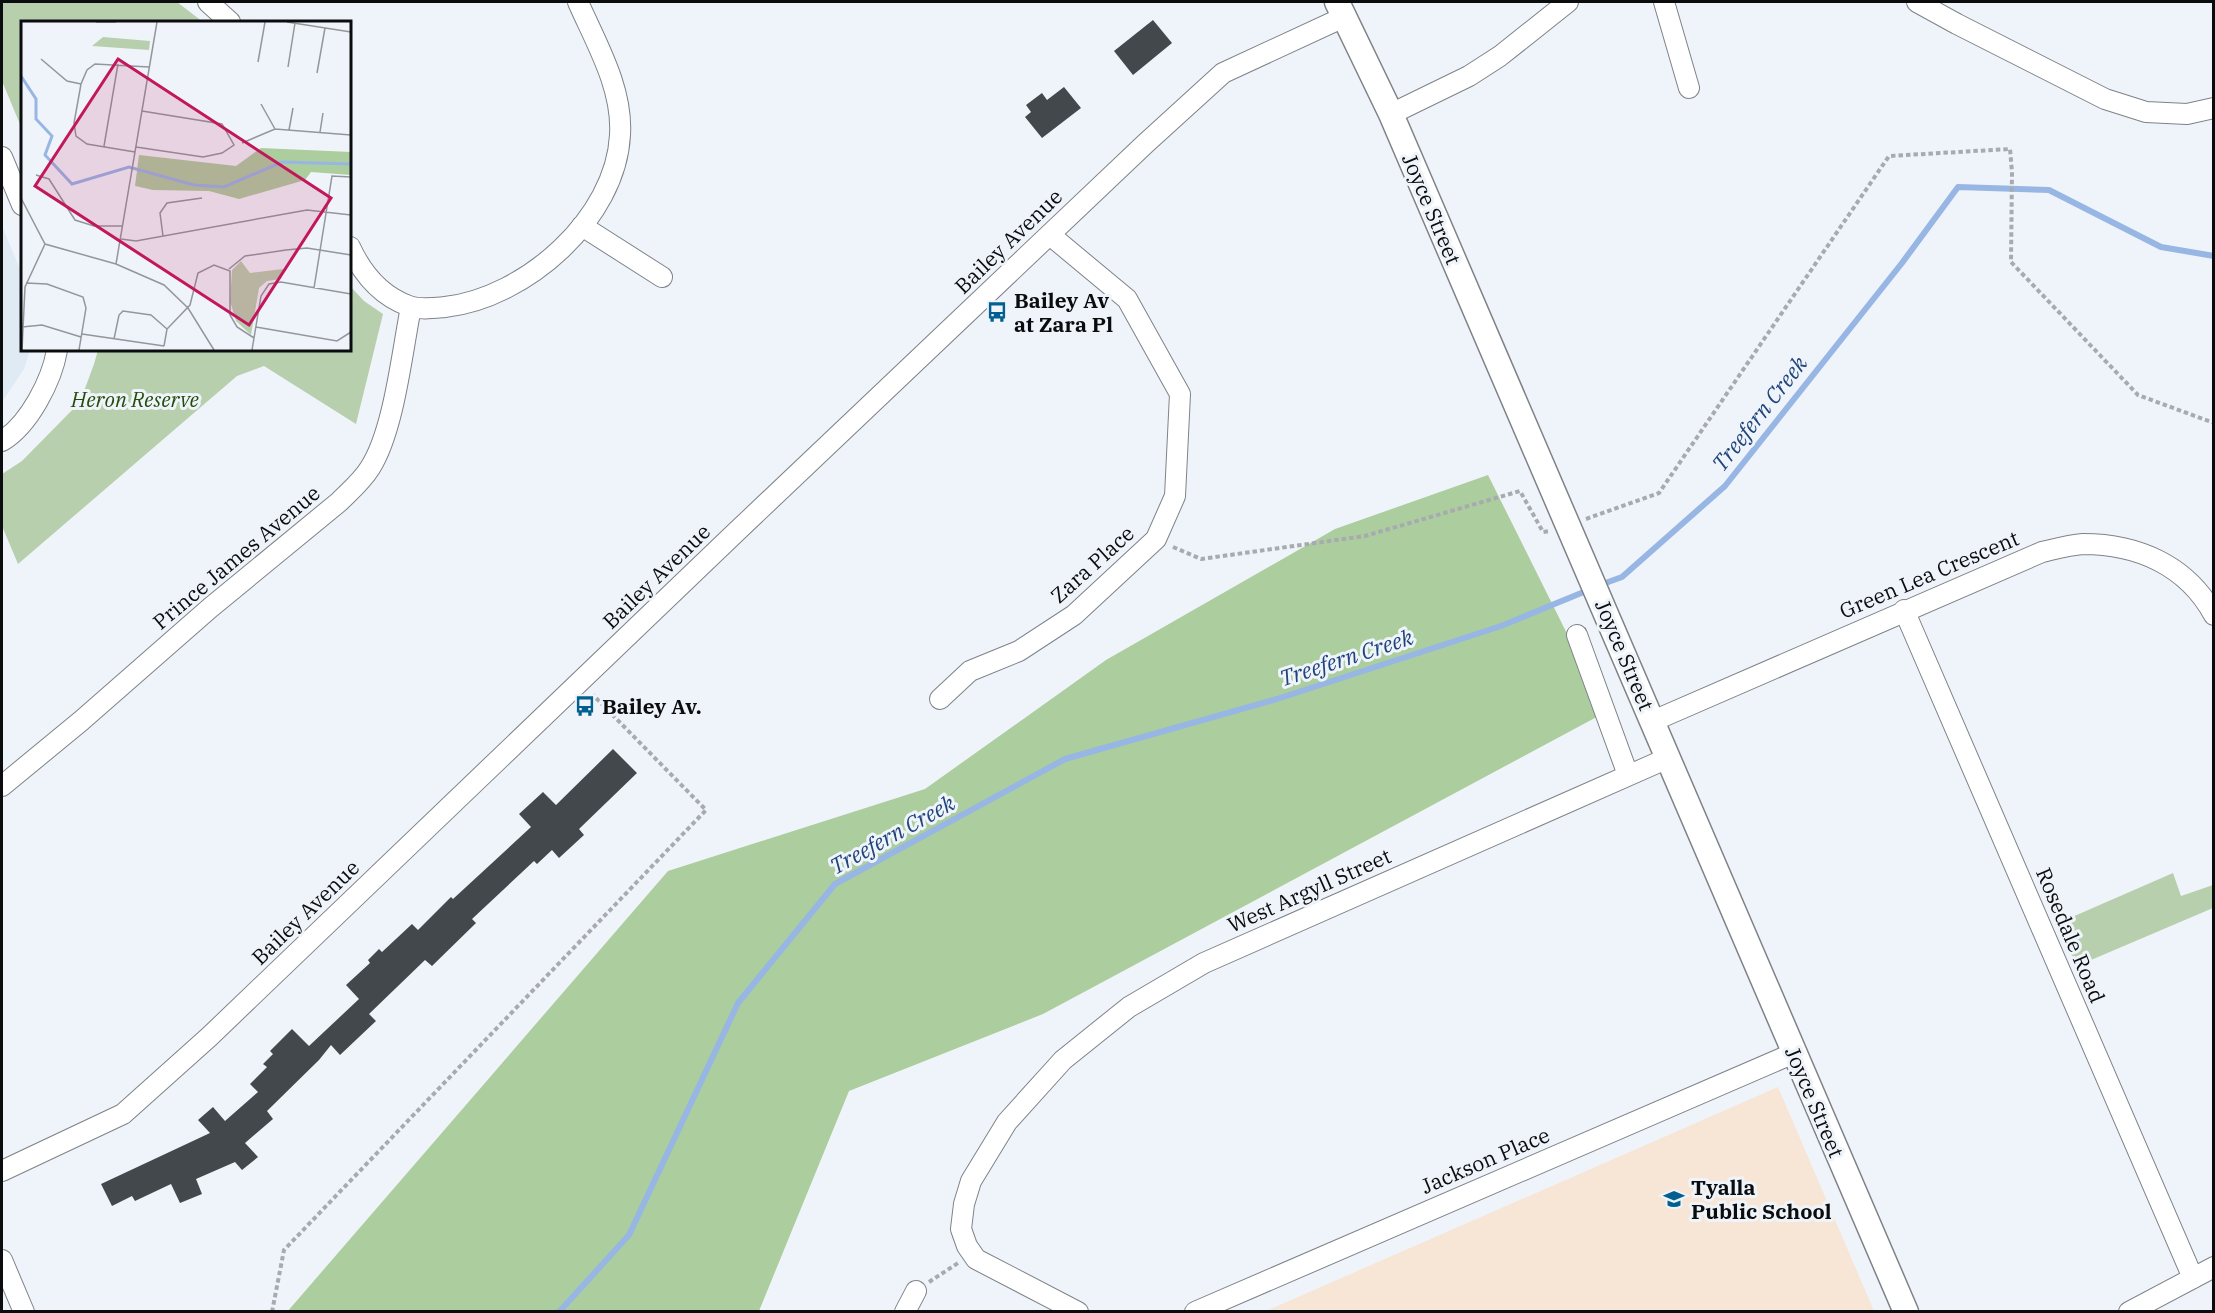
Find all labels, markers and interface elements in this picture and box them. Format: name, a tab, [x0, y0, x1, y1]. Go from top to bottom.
inset map	[21, 21, 351, 351]
street label: Joyce Street	[1396, 149, 1468, 269]
street label: Bailey Avenue	[948, 182, 1068, 300]
place label: Bailey Av at Zara Pl	[1014, 286, 1113, 338]
bus stop icon: Bailey Av at Zara Pl	[985, 300, 1009, 324]
water label: Treefern Creek	[1705, 349, 1813, 477]
park label: Heron Reserve	[70, 385, 200, 413]
street label: Prince James Avenue	[147, 479, 325, 635]
street label: Bailey Avenue	[596, 517, 716, 635]
street label: Zara Place	[1044, 519, 1140, 609]
street label: Green Lea Crescent	[1835, 524, 2023, 624]
street label: Joyce Street	[1589, 595, 1661, 715]
water label: Treefern Creek	[1276, 622, 1417, 692]
place label: Bailey Av.	[602, 692, 702, 720]
bus stop icon: Bailey Av.	[573, 694, 597, 718]
water label: Treefern Creek	[824, 788, 960, 880]
street label: West Argyll Street	[1223, 841, 1395, 939]
street label: Bailey Avenue	[245, 853, 365, 971]
street label: Rosedale Road	[2030, 863, 2112, 1007]
street label: Joyce Street	[1779, 1042, 1851, 1162]
street label: Jackson Place	[1416, 1120, 1554, 1200]
place label: Tyalla Public School	[1691, 1173, 1832, 1225]
school or university icon: Tyalla Public School	[1662, 1187, 1686, 1211]

